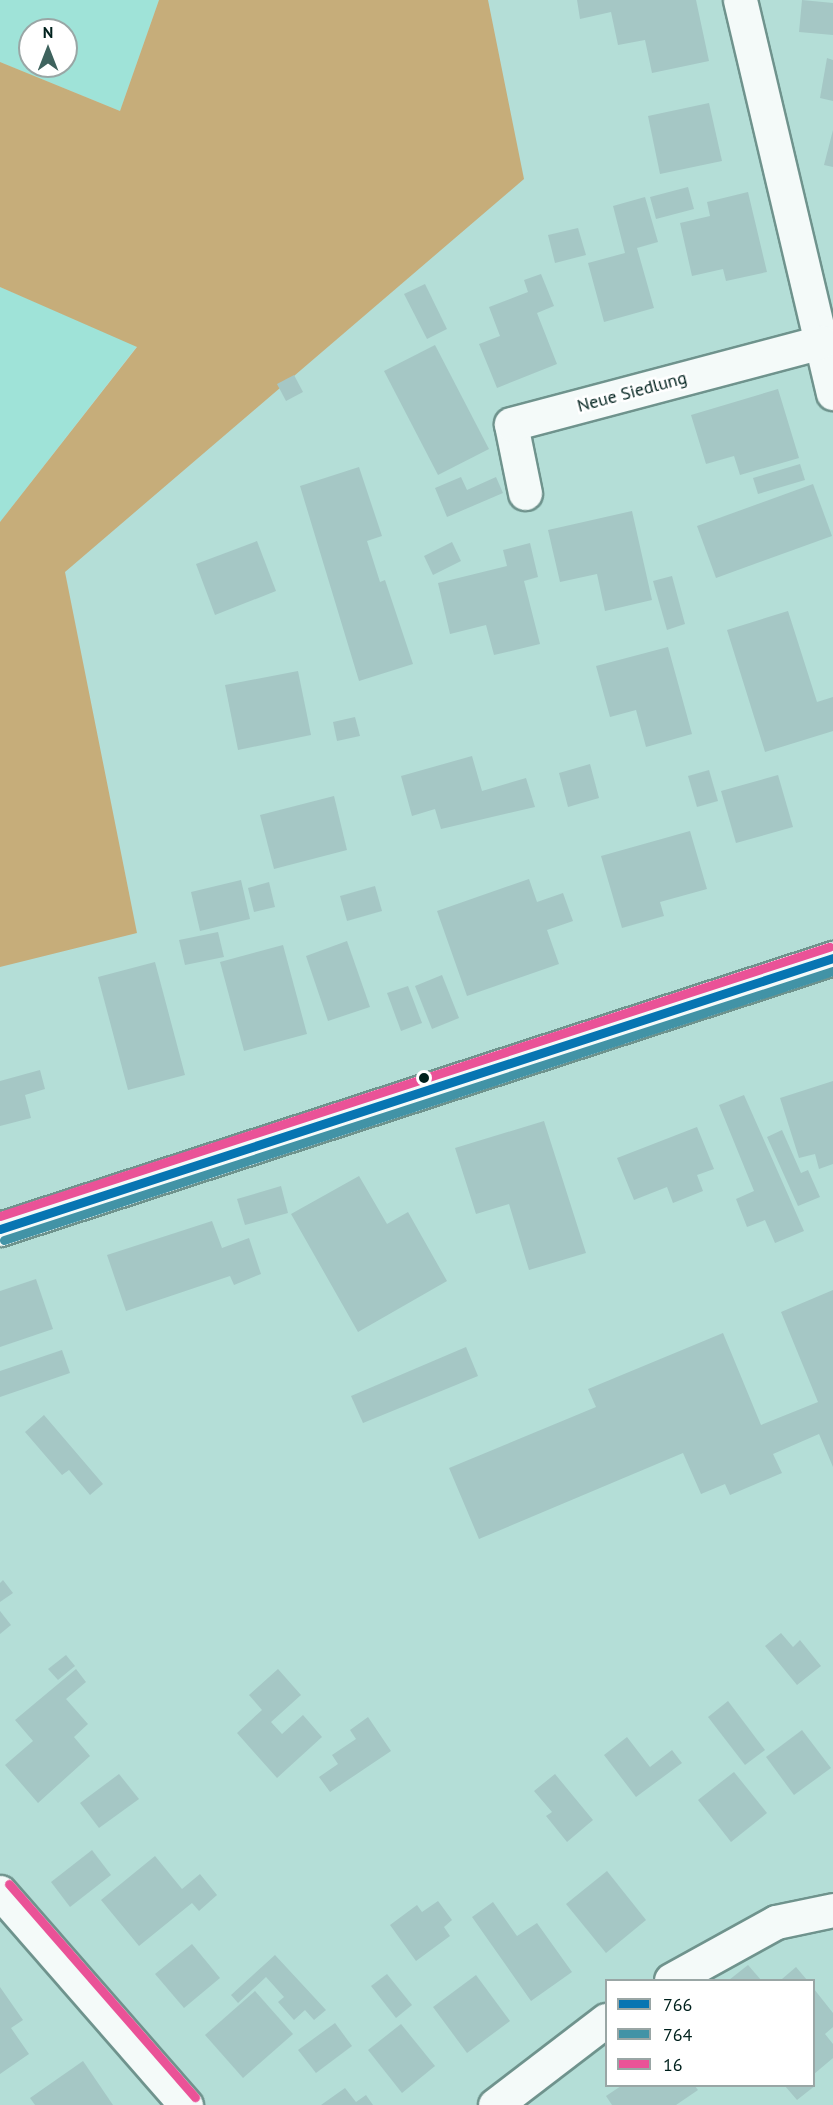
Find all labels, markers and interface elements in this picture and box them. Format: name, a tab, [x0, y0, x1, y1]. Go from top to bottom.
north arrow	[18, 18, 78, 78]
text: N	[43, 22, 53, 42]
street label: Neue Siedlung	[575, 367, 689, 417]
unlabelled marker	[418, 1072, 430, 1084]
legend	[605, 1979, 815, 2087]
text: 766	[663, 1993, 692, 2016]
text: 764	[663, 2023, 692, 2046]
text: 16	[663, 2053, 683, 2076]

